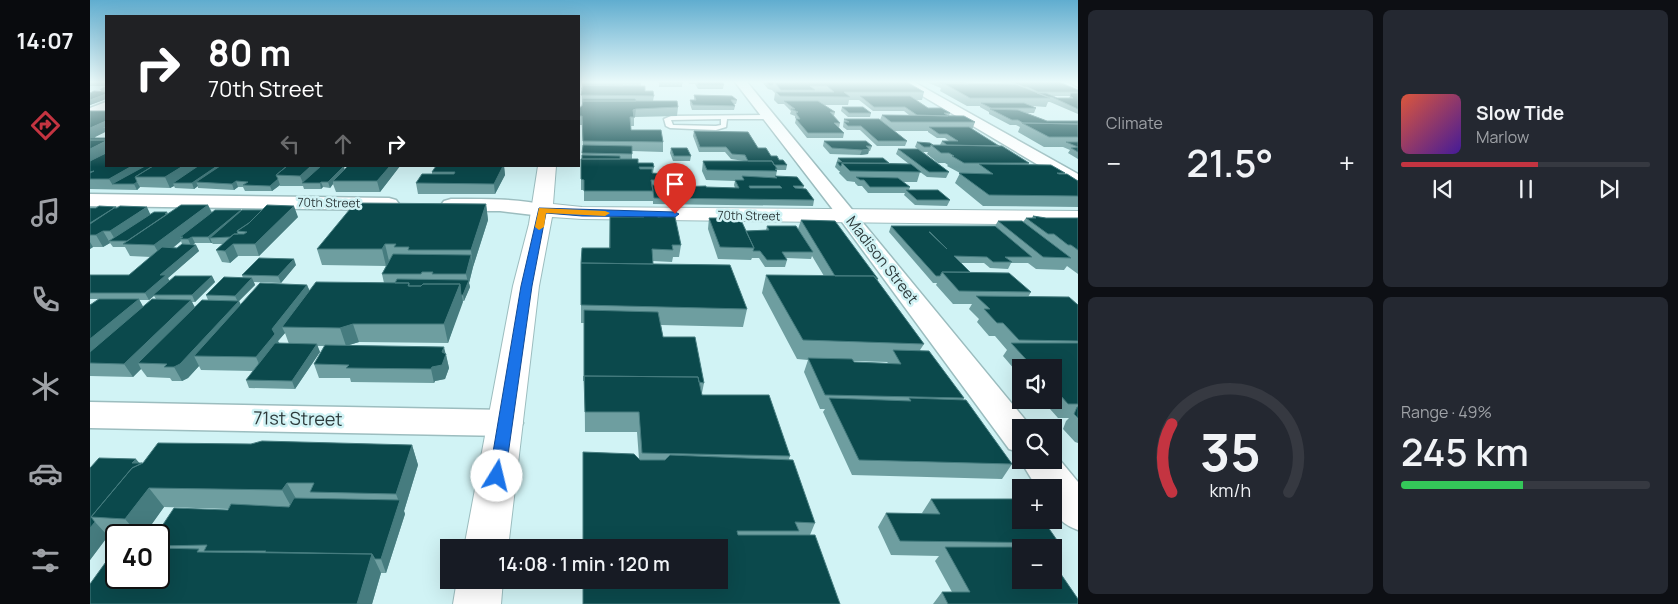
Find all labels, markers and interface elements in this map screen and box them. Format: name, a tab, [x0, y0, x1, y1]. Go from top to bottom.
text: 14:07	[17, 26, 73, 56]
text: 80 m	[208, 29, 291, 77]
icon: right	[125, 35, 190, 100]
text: 70th Street	[208, 74, 323, 104]
text: Slow Tide	[1476, 100, 1564, 126]
icon: directions	[28, 108, 63, 143]
text: Climate	[1106, 112, 1163, 134]
text: Marlow	[1476, 126, 1529, 148]
icon: left	[276, 130, 304, 158]
icon: ahead	[329, 130, 357, 158]
icon: right	[382, 130, 410, 158]
text: 21.5°	[1186, 136, 1273, 188]
text: −	[1106, 144, 1121, 182]
text: +	[1339, 144, 1355, 182]
pin	[654, 163, 696, 214]
icon: arrive	[661, 170, 689, 198]
icon: previous	[1429, 175, 1457, 203]
icon: pause	[1512, 175, 1540, 203]
icon: next	[1595, 175, 1623, 203]
street label: 70th Street	[297, 193, 361, 212]
icon: music	[28, 195, 63, 230]
street label: 70th Street	[717, 206, 781, 225]
street label: Madison Street	[841, 211, 923, 308]
icon: phone	[28, 282, 63, 317]
map controls	[1012, 359, 1062, 589]
button: sound	[1012, 359, 1062, 409]
icon: climate	[28, 369, 63, 404]
text: Range · 49%	[1401, 401, 1492, 423]
street label: 71st Street	[253, 405, 343, 431]
text: 35	[1200, 416, 1261, 487]
button: search	[1012, 419, 1062, 469]
text: 245 km	[1401, 425, 1529, 477]
position arrow	[470, 449, 522, 501]
icon: car	[28, 456, 63, 491]
text: km/h	[1210, 478, 1251, 502]
button: +	[1012, 479, 1062, 529]
speed limit sign: 40	[105, 524, 170, 589]
button: −	[1012, 539, 1062, 589]
icon: filters	[28, 543, 63, 578]
text: 14:08 · 1 min · 120 m	[498, 551, 670, 577]

